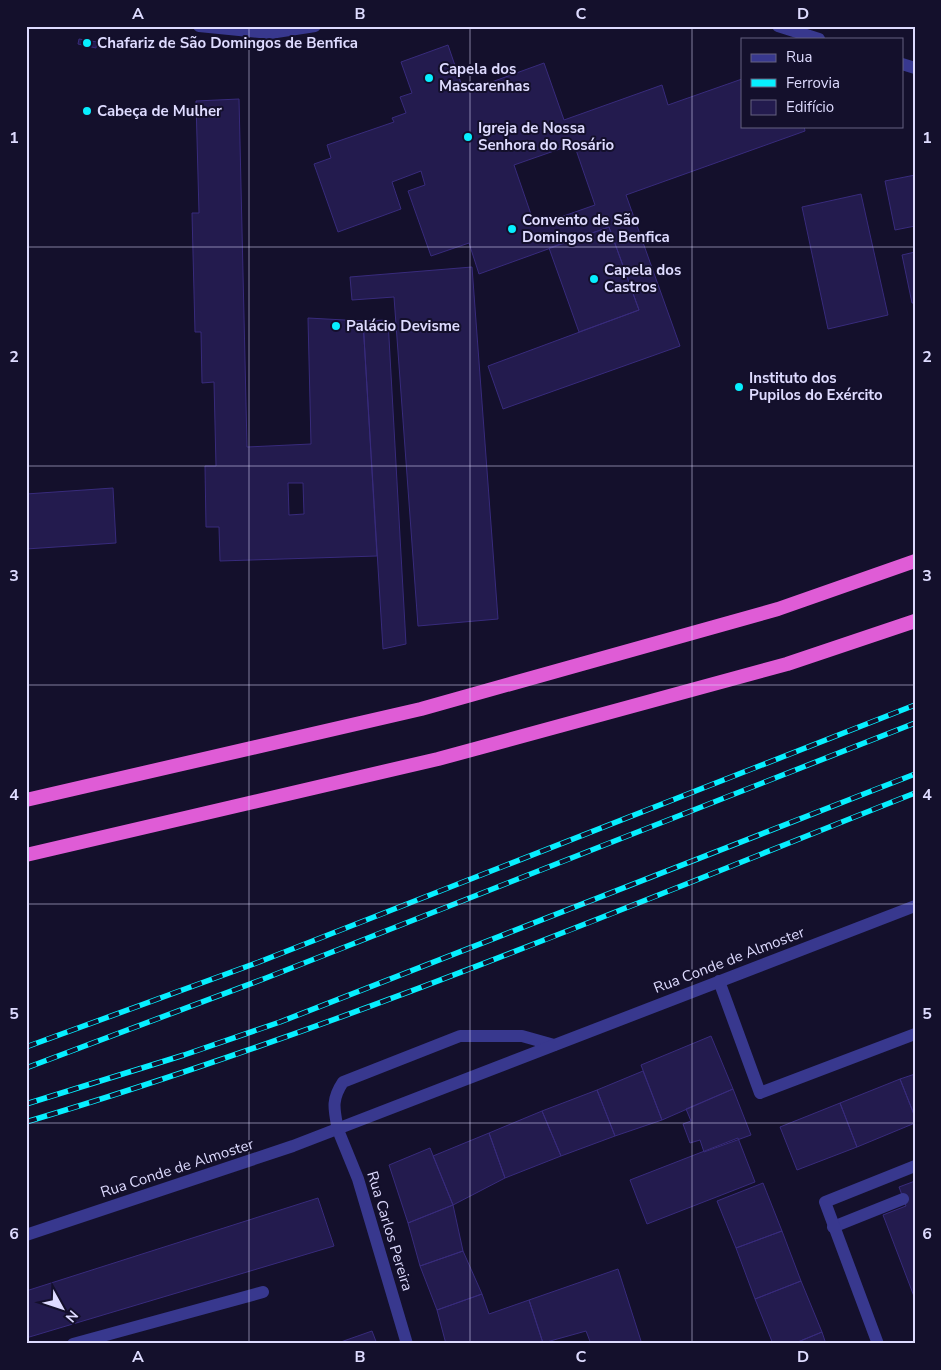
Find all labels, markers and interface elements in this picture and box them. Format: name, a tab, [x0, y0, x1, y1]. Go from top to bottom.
text: A	[132, 3, 144, 25]
text: B	[354, 3, 366, 25]
text: C	[576, 3, 587, 25]
text: D	[797, 3, 809, 25]
place label: Chafariz de São Domingos de Benfica	[97, 33, 358, 53]
marker: Chafariz de São Domingos de Benfica	[81, 37, 93, 49]
legend	[741, 38, 904, 128]
text: Rua	[786, 47, 812, 67]
place label: Capela dos Mascarenhas	[439, 59, 530, 96]
marker: Capela dos Mascarenhas	[423, 72, 435, 84]
text: Ferrovia	[786, 73, 840, 93]
text: Edifício	[786, 97, 834, 117]
place label: Cabeça de Mulher	[97, 101, 222, 121]
marker: Cabeça de Mulher	[81, 105, 93, 117]
place label: Igreja de Nossa Senhora do Rosário	[478, 118, 615, 155]
text: 1	[9, 127, 19, 149]
text: 1	[922, 127, 932, 149]
marker: Igreja de Nossa Senhora do Rosário	[462, 131, 474, 143]
place label: Convento de São Domingos de Benfica	[522, 210, 670, 247]
marker: Convento de São Domingos de Benfica	[506, 223, 518, 235]
place label: Capela dos Castros	[604, 260, 681, 297]
marker: Capela dos Castros	[588, 273, 600, 285]
place label: Palácio Devisme	[346, 316, 460, 336]
marker: Palácio Devisme	[330, 320, 342, 332]
text: 2	[9, 346, 19, 368]
text: 2	[922, 346, 932, 368]
place label: Instituto dos Pupilos do Exército	[749, 368, 883, 405]
marker: Instituto dos Pupilos do Exército	[733, 381, 745, 393]
text: 3	[9, 565, 19, 587]
text: 3	[922, 565, 932, 587]
text: 4	[9, 784, 19, 806]
text: 4	[922, 784, 932, 806]
street label: Rua Conde de Almoster	[651, 922, 808, 998]
text: 5	[9, 1003, 19, 1025]
text: 5	[922, 1003, 932, 1025]
street label: Rua Conde de Almoster	[98, 1134, 257, 1202]
street label: Rua Carlos Pereira	[362, 1169, 418, 1293]
text: 6	[9, 1223, 19, 1245]
text: 6	[922, 1223, 932, 1245]
north arrow	[38, 1282, 88, 1332]
text: N	[61, 1306, 82, 1326]
text: A	[132, 1346, 144, 1368]
text: B	[354, 1346, 366, 1368]
text: C	[576, 1346, 587, 1368]
text: D	[797, 1346, 809, 1368]

